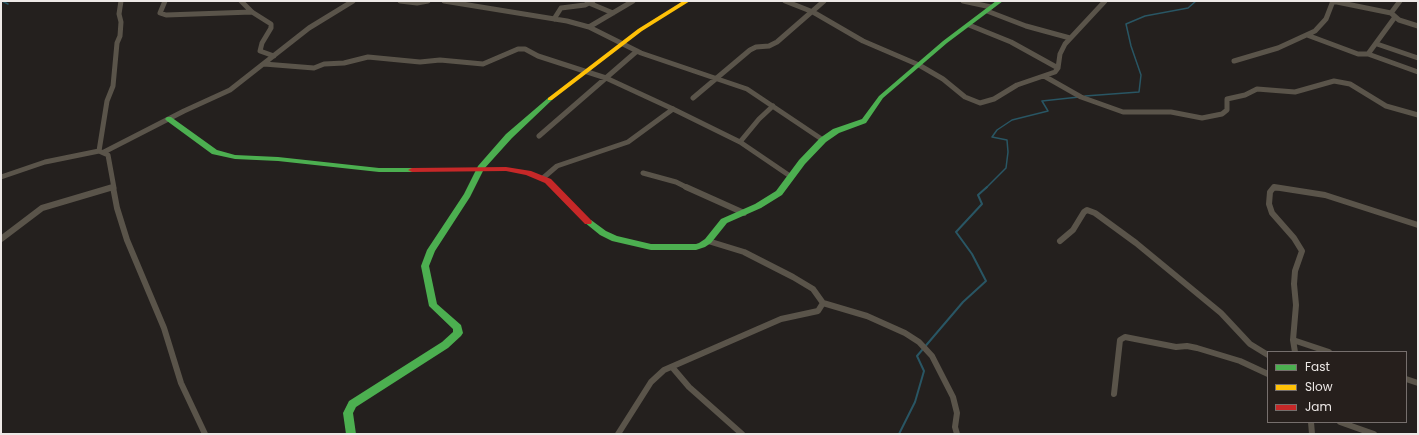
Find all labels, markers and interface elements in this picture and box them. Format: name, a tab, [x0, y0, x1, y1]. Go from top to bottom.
legend	[1267, 351, 1407, 423]
text: Fast	[1305, 358, 1330, 375]
text: Slow	[1305, 378, 1333, 395]
text: Jam	[1305, 398, 1332, 415]

